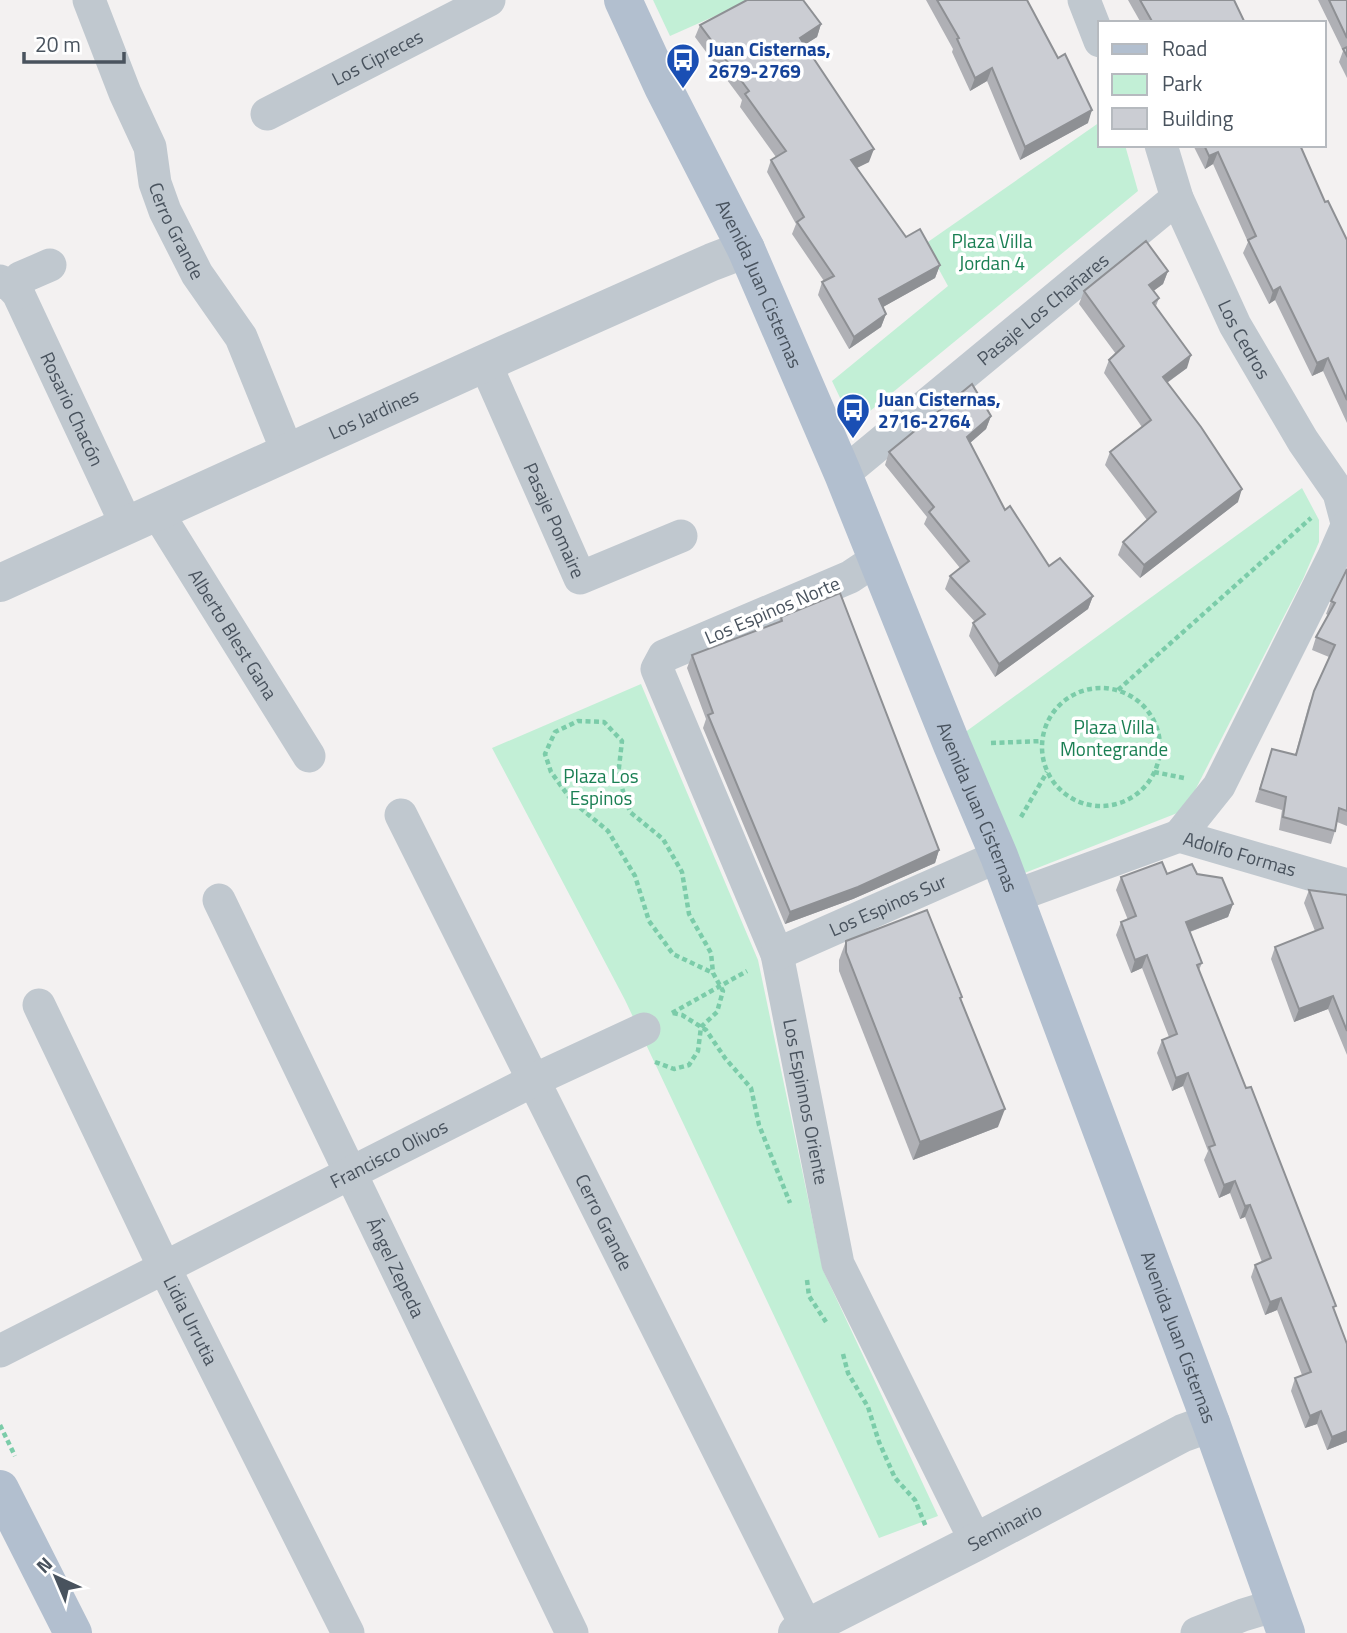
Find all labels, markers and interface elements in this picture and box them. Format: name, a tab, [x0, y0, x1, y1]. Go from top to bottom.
scale bar	[24, 21, 124, 65]
street label: Los Cipreces	[326, 21, 428, 92]
legend	[1098, 21, 1326, 147]
text: 20 m	[35, 28, 81, 60]
text: Road	[1162, 32, 1207, 64]
place label: Juan Cisternas, 2679-2769	[708, 34, 831, 85]
bus stop icon: Juan Cisternas, 2679-2769	[664, 41, 702, 90]
text: Park	[1162, 67, 1202, 99]
text: Building	[1162, 102, 1234, 134]
street label: Cerro Grande	[142, 178, 212, 284]
street label: Avenida Juan Cisternas	[709, 194, 811, 372]
park label: Plaza Villa Jordan 4	[951, 226, 1033, 277]
street label: Pasaje Los Chañares	[970, 245, 1115, 372]
street label: Los Cedros	[1211, 295, 1279, 385]
street label: Rosario Chacón	[33, 347, 112, 471]
street label: Los Jardines	[323, 380, 423, 446]
place label: Juan Cisternas, 2716-2764	[878, 384, 1001, 435]
bus stop icon: Juan Cisternas, 2716-2764	[834, 391, 872, 440]
street label: Pasaje Pomaire	[517, 458, 593, 583]
street label: Alberto Blest Gana	[182, 563, 286, 705]
street label: Los Espinos Norte	[700, 568, 844, 651]
park label: Plaza Villa Montegrande	[1060, 712, 1168, 763]
street label: Avenida Juan Cisternas	[930, 717, 1026, 896]
park label: Plaza Los Espinos	[563, 761, 639, 812]
street label: Adolfo Formas	[1180, 823, 1300, 884]
street label: Los Espinos Sur	[824, 866, 951, 943]
street label: Los Espinnos Oriente	[776, 1016, 837, 1187]
street label: Francisco Olivos	[325, 1111, 453, 1195]
street label: Cerro Grande	[568, 1169, 641, 1275]
street label: Ángel Zepeda	[360, 1212, 433, 1323]
street label: Avenida Juan Cisternas	[1134, 1247, 1225, 1427]
street label: Lidia Urrutia	[157, 1270, 226, 1370]
street label: Seminario	[962, 1495, 1047, 1558]
north arrow	[21, 1542, 91, 1612]
text: N	[29, 1549, 59, 1579]

